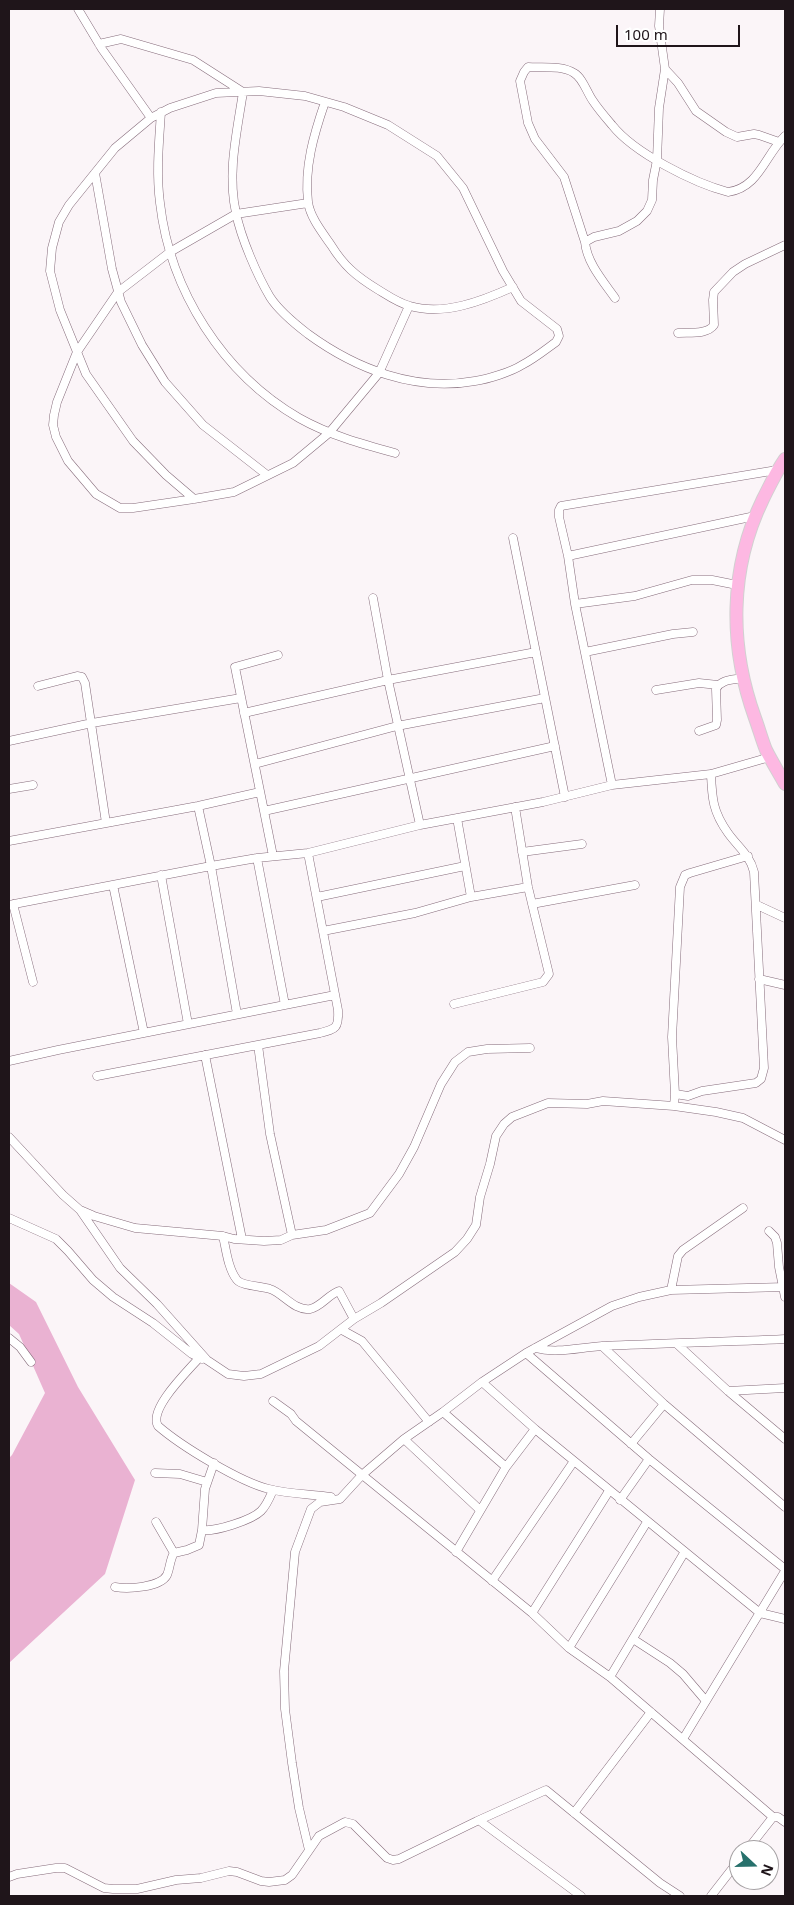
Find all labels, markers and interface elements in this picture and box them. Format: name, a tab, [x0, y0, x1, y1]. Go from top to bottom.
scale bar	[619, 15, 743, 47]
text: 100 m	[624, 24, 668, 44]
north arrow	[729, 1840, 779, 1890]
text: N	[757, 1861, 778, 1879]

